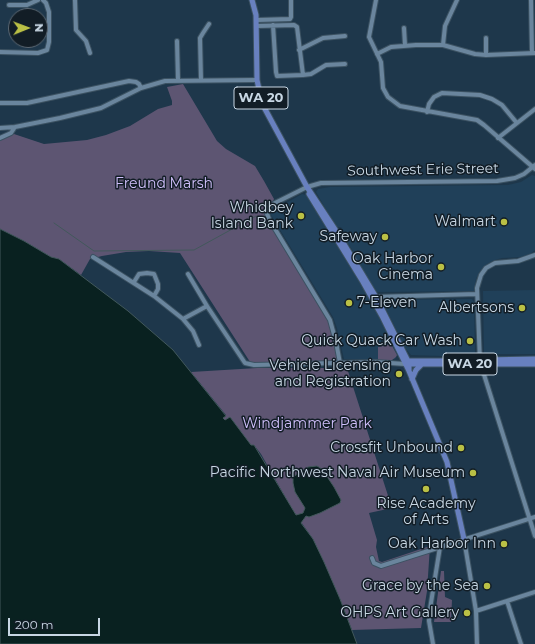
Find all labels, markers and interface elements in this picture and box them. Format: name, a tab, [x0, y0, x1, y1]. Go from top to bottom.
north arrow	[8, 8, 48, 48]
text: N	[32, 23, 46, 32]
road number: WA 20	[234, 87, 288, 109]
street label: Southwest Erie Street	[347, 160, 499, 180]
park label: Freund Marsh	[115, 176, 213, 192]
place label: Whidbey Island Bank	[211, 200, 293, 232]
marker: Whidbey Island Bank	[296, 211, 306, 221]
place label: Walmart	[435, 214, 496, 230]
marker: Walmart	[499, 217, 509, 227]
place label: Safeway	[320, 229, 377, 245]
marker: Safeway	[380, 232, 390, 242]
place label: Oak Harbor Cinema	[352, 251, 433, 284]
marker: Oak Harbor Cinema	[436, 262, 446, 272]
place label: 7-Eleven	[357, 295, 417, 311]
marker: 7-Eleven	[344, 298, 354, 308]
place label: Albertsons	[439, 300, 514, 316]
marker: Albertsons	[517, 303, 527, 313]
place label: Quick Quack Car Wash	[301, 333, 462, 349]
marker: Quick Quack Car Wash	[465, 336, 475, 346]
road number: WA 20	[443, 353, 497, 375]
place label: Vehicle Licensing and Registration	[269, 358, 391, 390]
marker: Vehicle Licensing and Registration	[394, 369, 404, 379]
park label: Windjammer Park	[242, 416, 372, 432]
place label: Crossfit Unbound	[330, 440, 453, 456]
marker: Crossfit Unbound	[456, 443, 466, 453]
place label: Pacific Northwest Naval Air Museum	[210, 465, 465, 481]
marker: Pacific Northwest Naval Air Museum	[468, 468, 478, 478]
marker: Rise Academy of Arts	[421, 484, 431, 494]
place label: Rise Academy of Arts	[376, 496, 476, 528]
place label: Oak Harbor Inn	[388, 536, 496, 552]
marker: Oak Harbor Inn	[499, 539, 509, 549]
place label: Grace by the Sea	[362, 578, 479, 594]
marker: Grace by the Sea	[482, 581, 492, 591]
place label: OHPS Art Gallery	[340, 605, 459, 621]
marker: OHPS Art Gallery	[462, 608, 472, 618]
scale bar	[10, 610, 102, 636]
text: 200 m	[15, 617, 54, 632]

